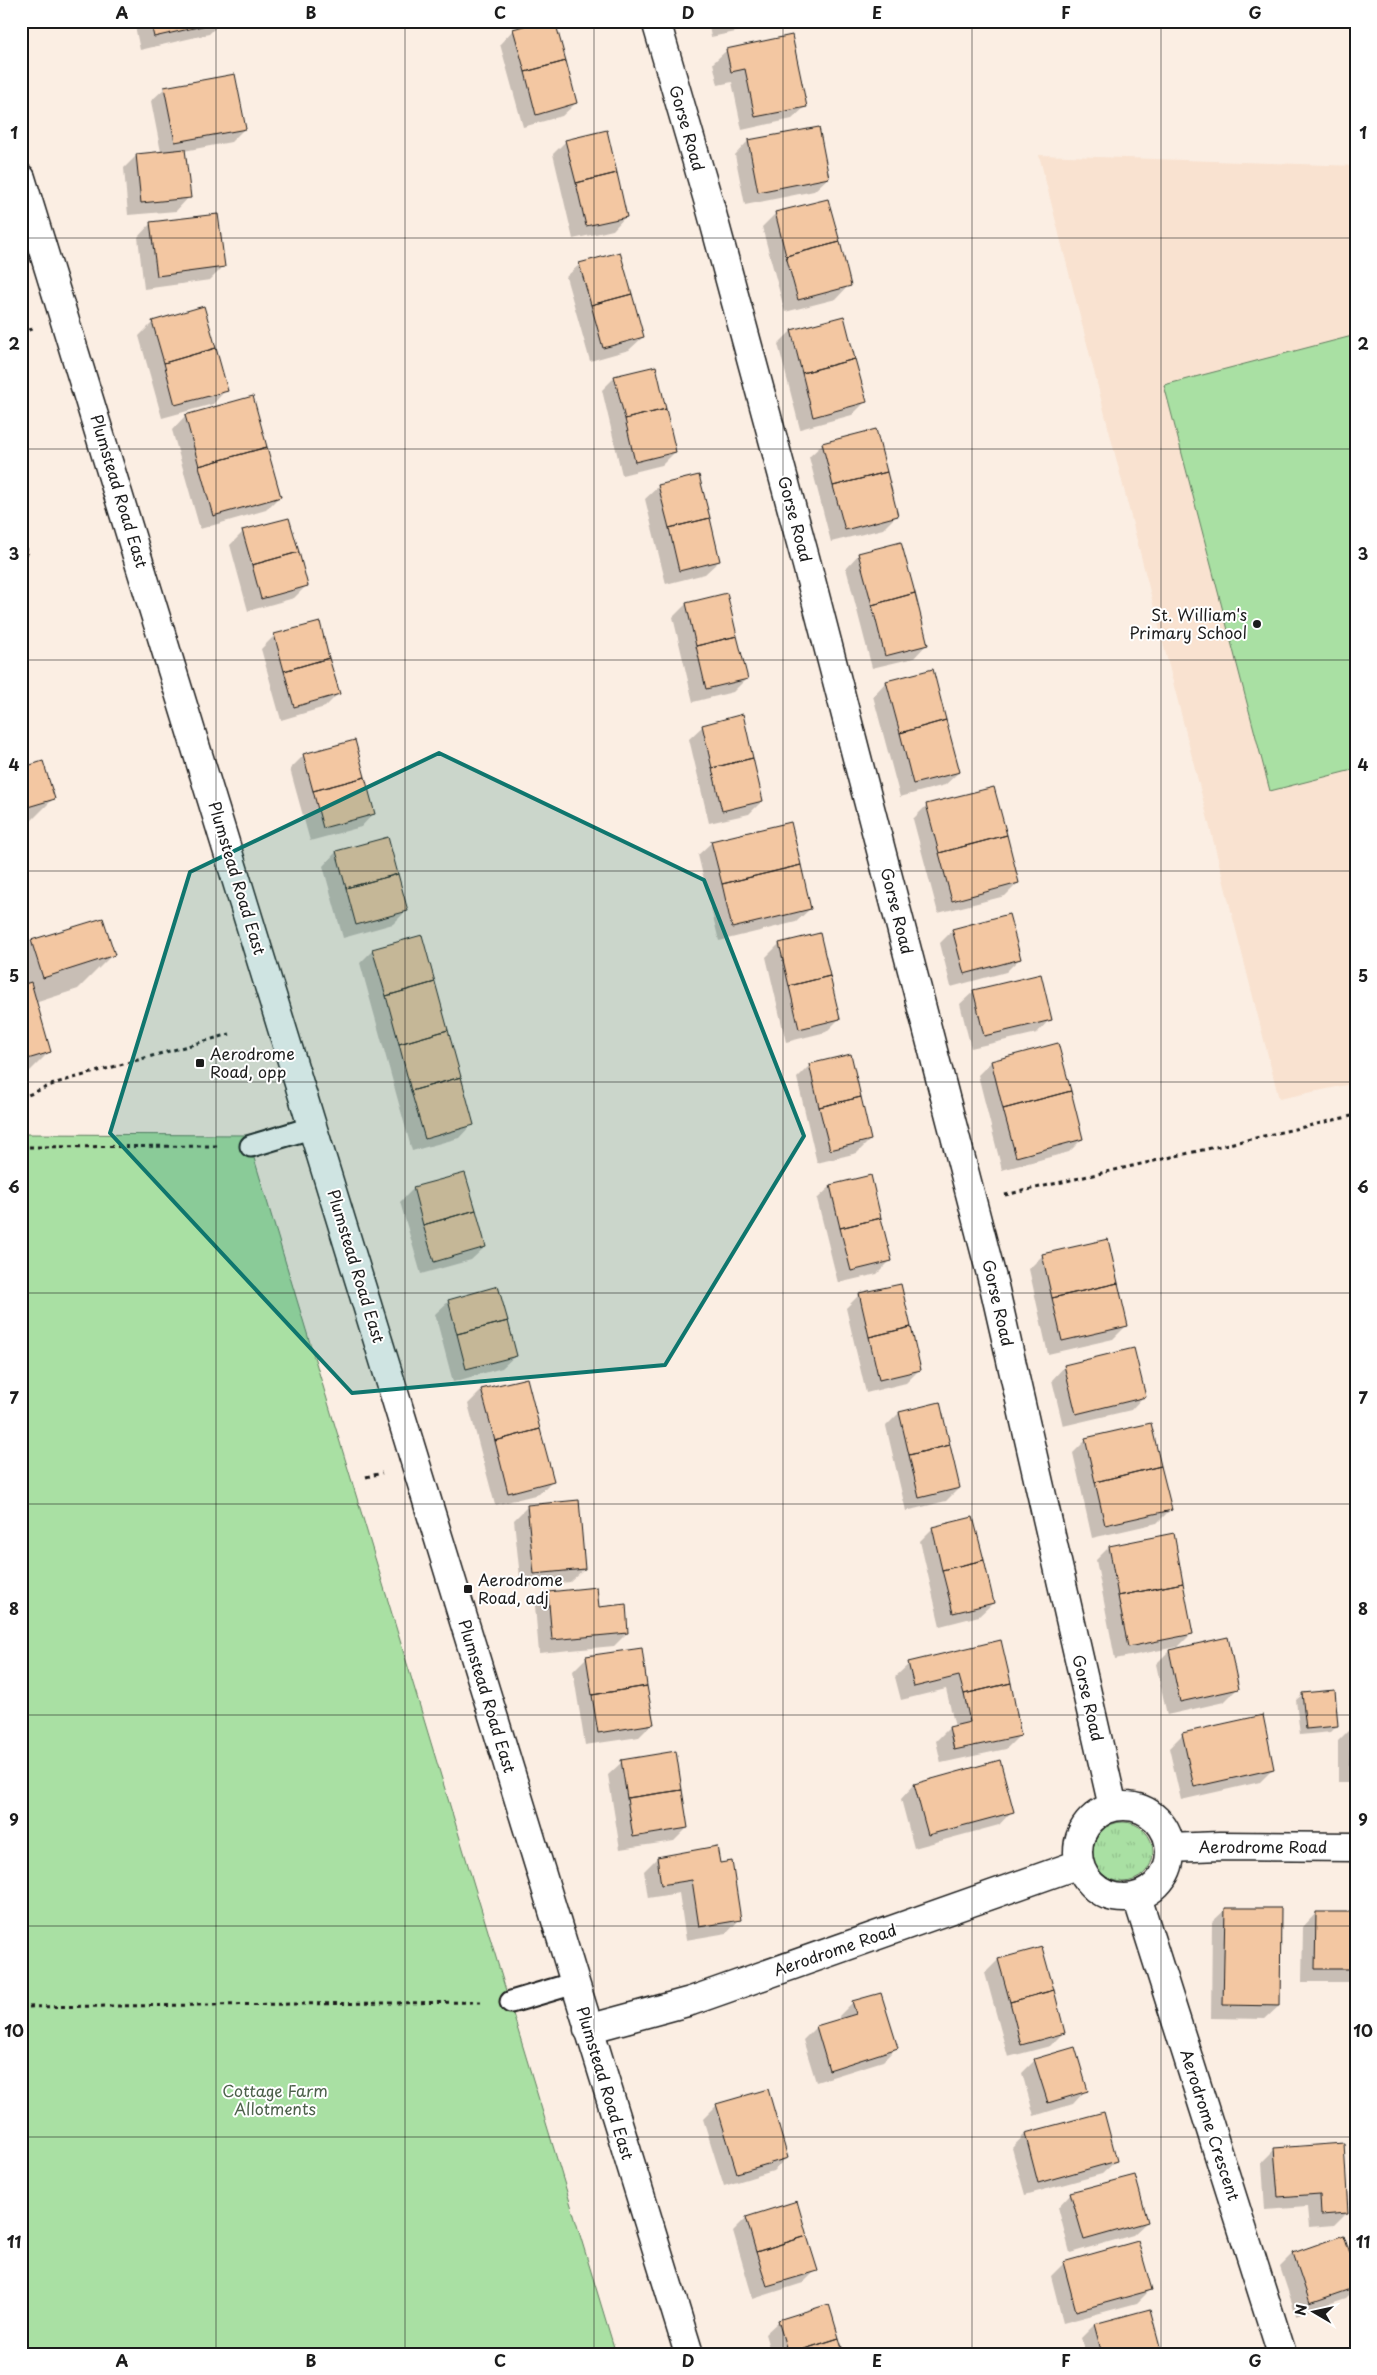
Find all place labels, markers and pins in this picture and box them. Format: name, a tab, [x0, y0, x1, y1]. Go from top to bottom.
place label: St. William's Primary School	[1129, 602, 1247, 644]
marker: St. William's Primary School	[1251, 618, 1263, 630]
place label: Aerodrome Road, opp	[210, 1041, 295, 1083]
marker: Aerodrome Road, opp	[194, 1057, 206, 1069]
place label: Aerodrome Road, adj	[478, 1567, 563, 1609]
marker: Aerodrome Road, adj	[462, 1583, 474, 1595]

